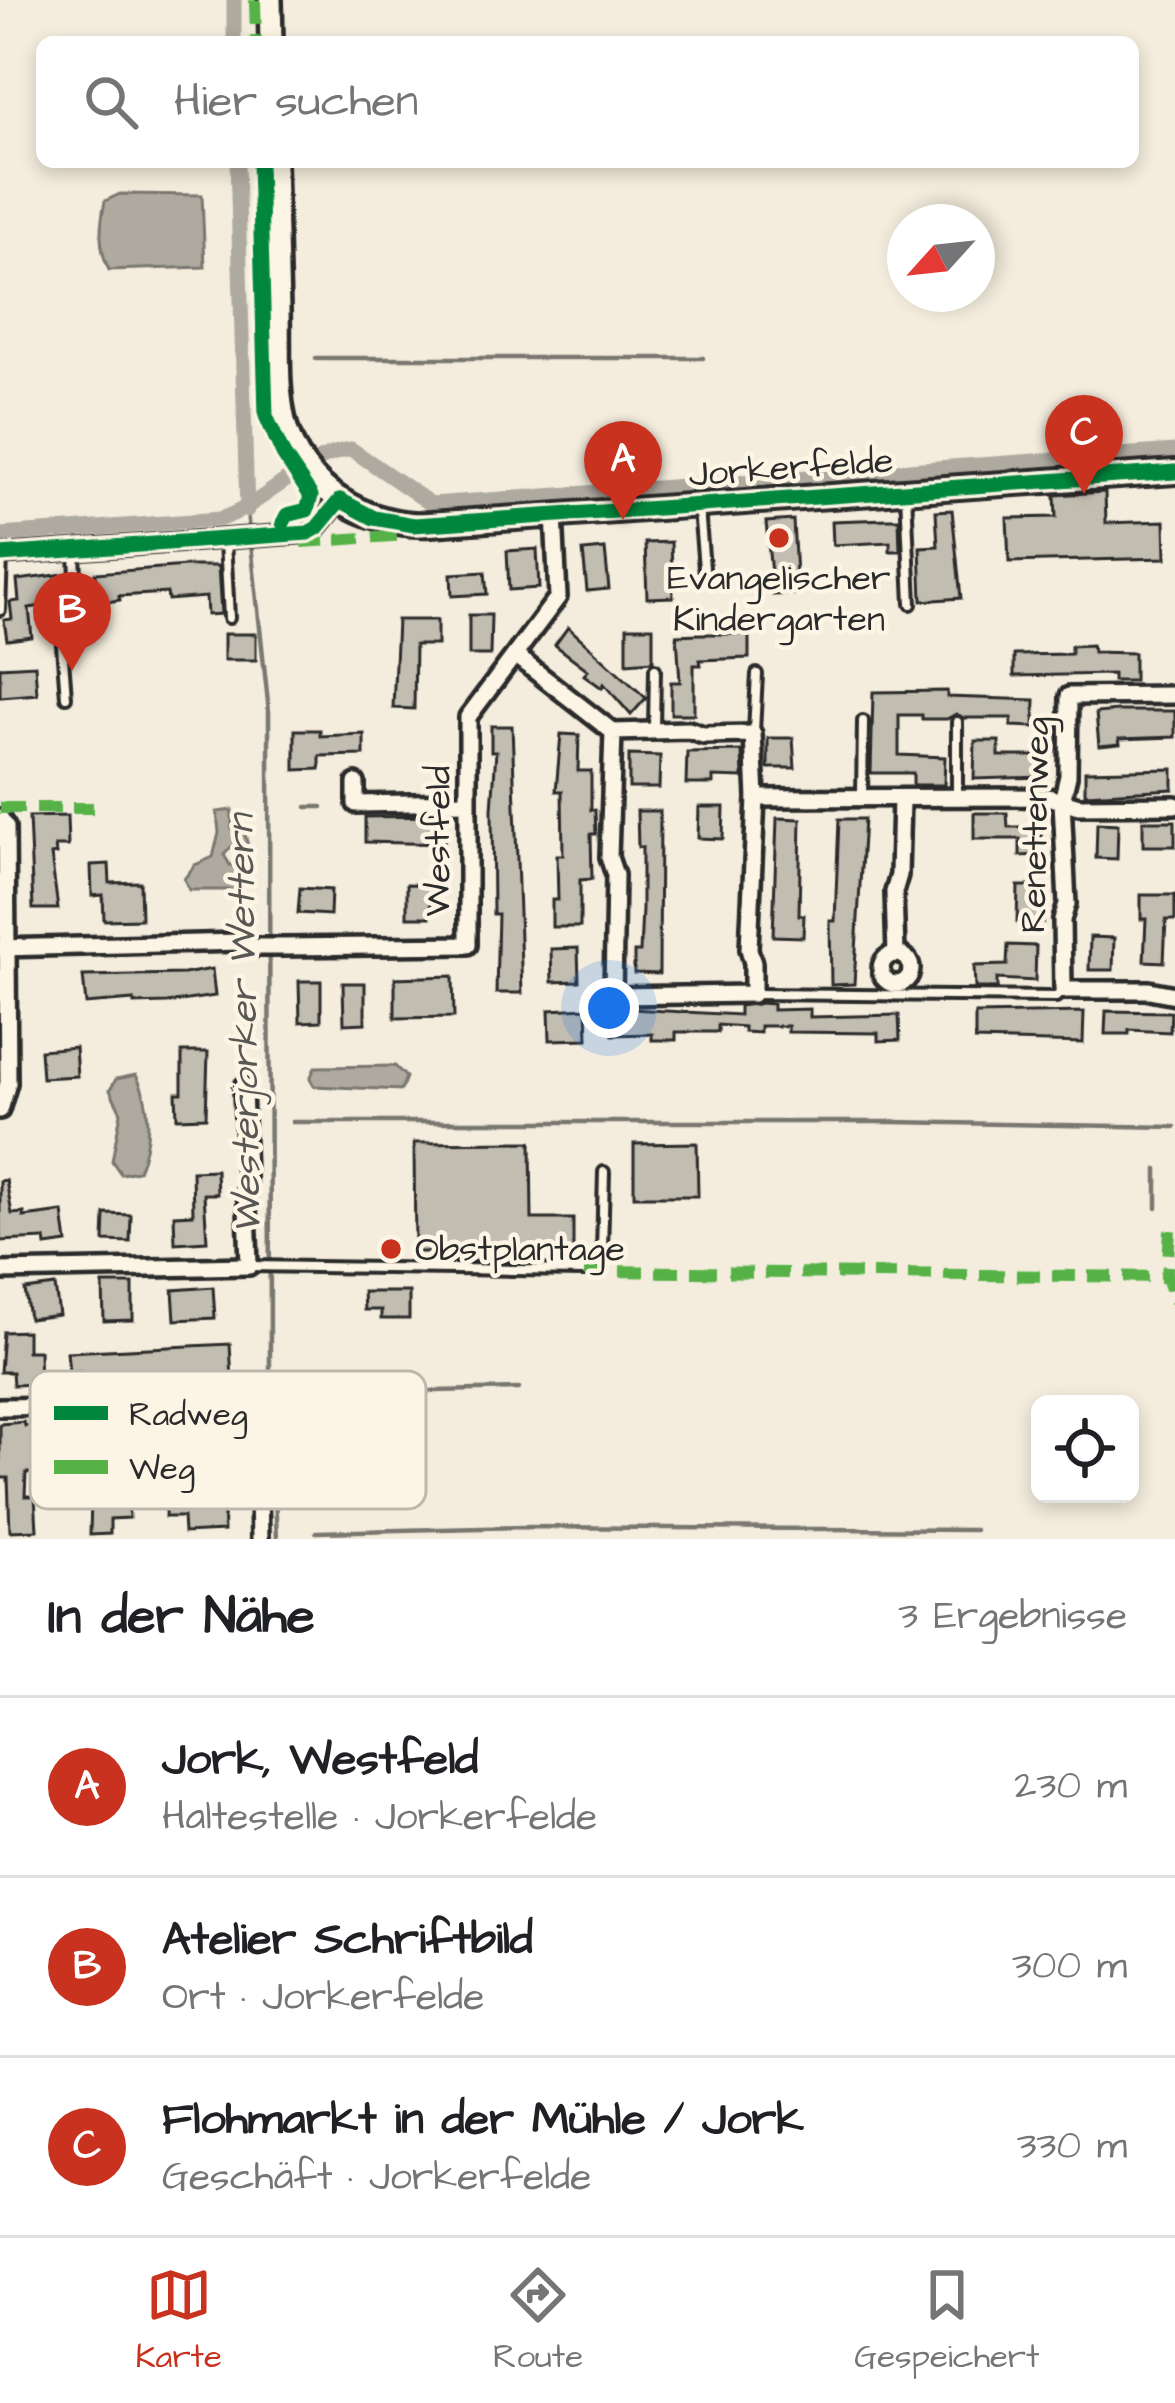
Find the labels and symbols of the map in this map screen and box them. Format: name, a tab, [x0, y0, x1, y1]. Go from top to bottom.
north arrow	[887, 204, 995, 312]
pin: C	[1045, 395, 1123, 494]
pin: A	[584, 421, 662, 520]
street label: Jorkerfelde	[687, 435, 895, 501]
marker: Evangelischer Kindergarten	[766, 525, 792, 551]
place label: Evangelischer Kindergarten	[667, 553, 891, 646]
pin: B	[33, 572, 111, 671]
street label: Renettenweg	[1009, 716, 1064, 934]
street label: Westfeld	[413, 766, 464, 916]
water label: Westerjorker Wettern	[214, 810, 276, 1234]
your location	[579, 978, 639, 1038]
place label: Obstplantage	[415, 1224, 625, 1276]
marker: Obstplantage	[378, 1236, 404, 1262]
legend	[30, 1371, 426, 1509]
text: Radweg	[129, 1392, 248, 1440]
text: Weg	[129, 1446, 195, 1494]

